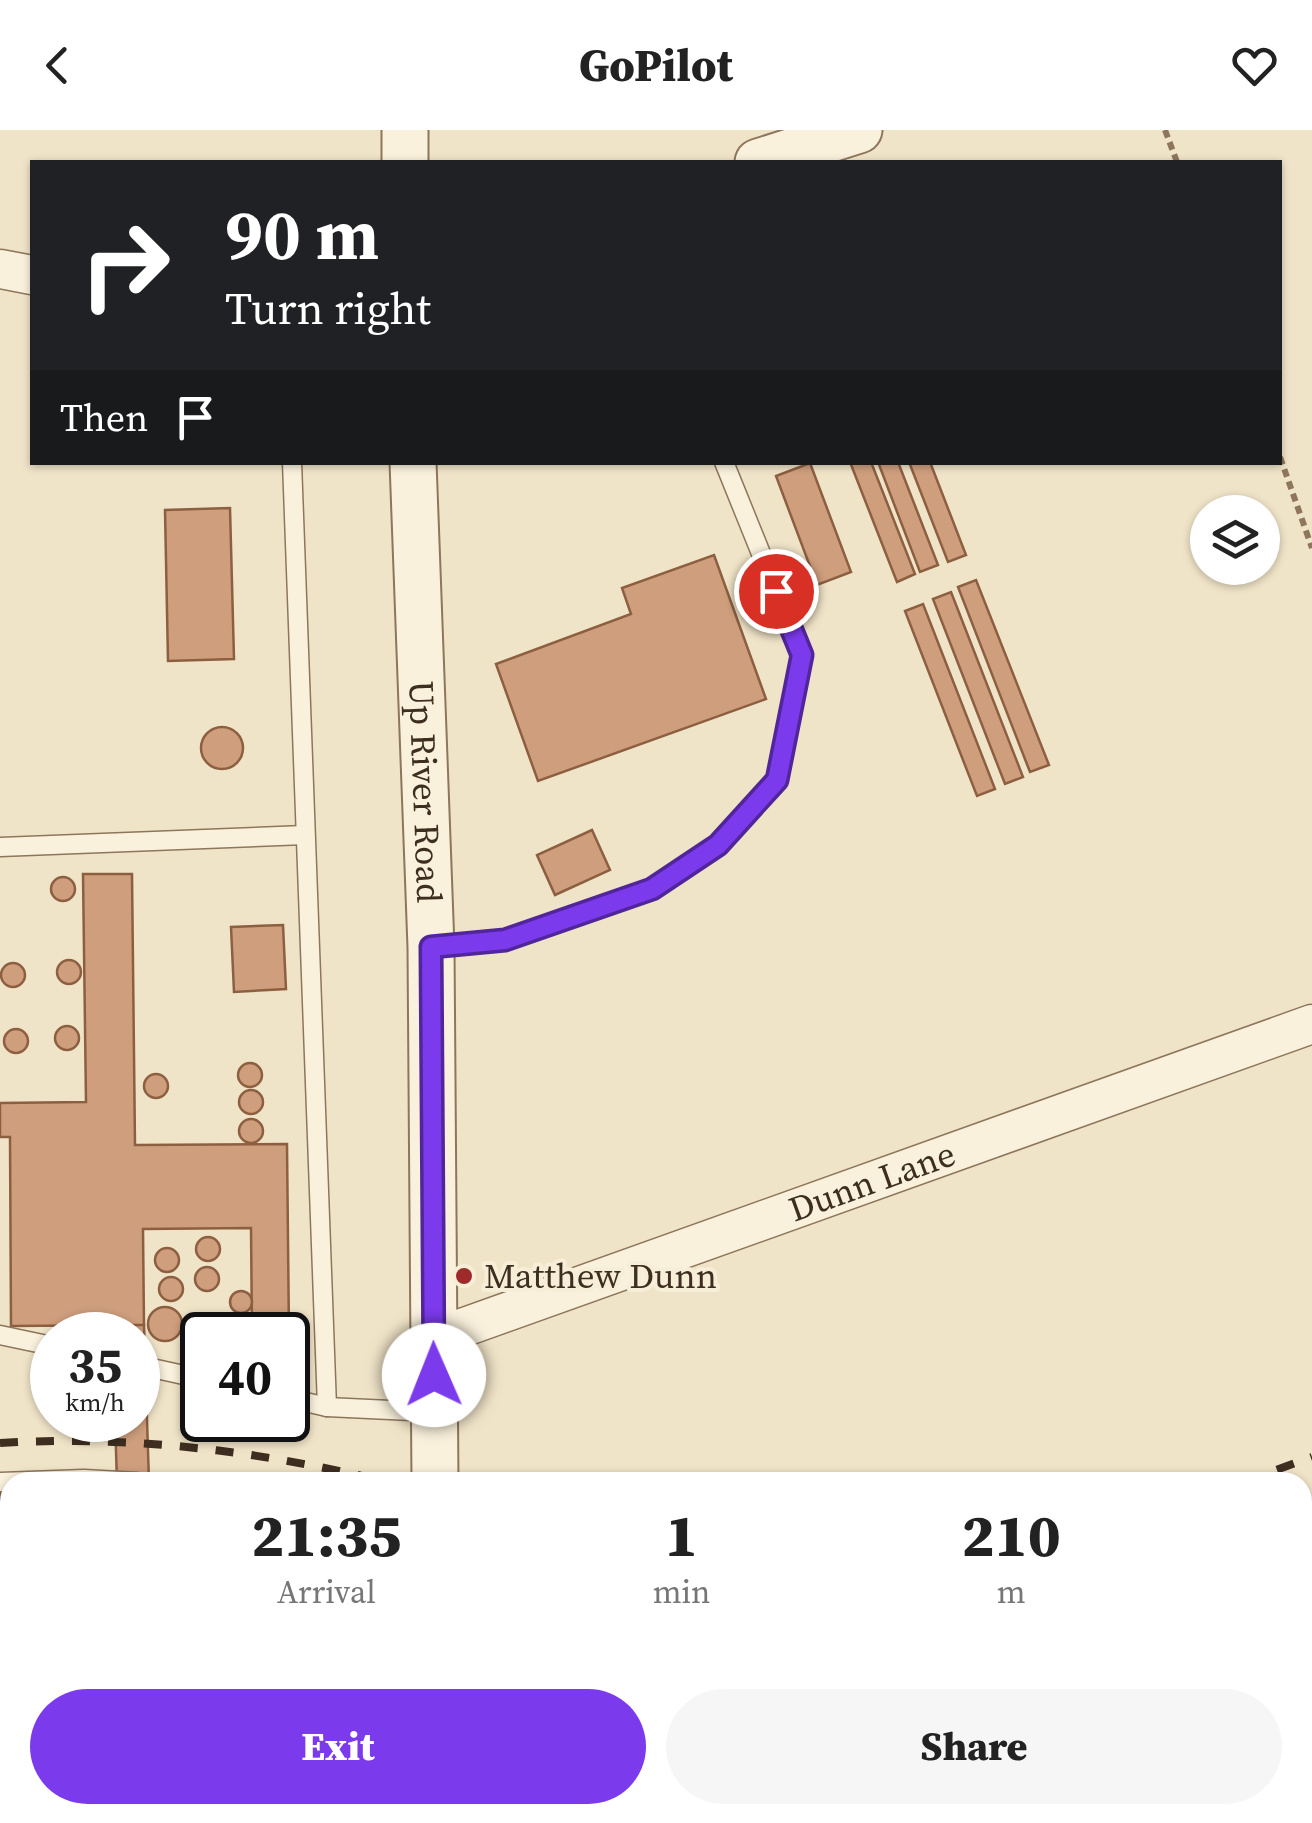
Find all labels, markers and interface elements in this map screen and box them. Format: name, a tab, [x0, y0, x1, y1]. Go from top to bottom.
text: GoPilot	[579, 34, 733, 96]
icon: back	[30, 38, 85, 93]
icon: heart	[1227, 38, 1282, 93]
text: 90 m	[225, 186, 379, 282]
icon: right	[60, 200, 190, 330]
text: Turn right	[225, 277, 431, 339]
icon: arrive	[168, 390, 223, 445]
text: Then	[60, 392, 148, 444]
map controls	[1190, 495, 1280, 585]
button: layers	[1190, 495, 1280, 585]
pin	[734, 549, 819, 634]
icon: arrive	[749, 564, 804, 619]
street label: Up River Road	[397, 680, 453, 904]
street label: Dunn Lane	[782, 1130, 962, 1233]
place label: Matthew Dunn	[484, 1252, 717, 1300]
marker: Matthew Dunn	[453, 1265, 475, 1287]
speed limit sign: 40	[180, 1312, 310, 1442]
position arrow	[382, 1323, 486, 1427]
text: 35	[68, 1330, 122, 1399]
text: km/h	[65, 1385, 125, 1419]
text: 21:35	[251, 1494, 401, 1576]
text: 1	[665, 1494, 698, 1576]
text: 210	[962, 1494, 1061, 1576]
text: Arrival	[277, 1570, 376, 1614]
text: min	[653, 1570, 710, 1614]
text: m	[997, 1570, 1026, 1614]
button: Exit	[30, 1689, 646, 1804]
button: Share	[666, 1689, 1282, 1804]

